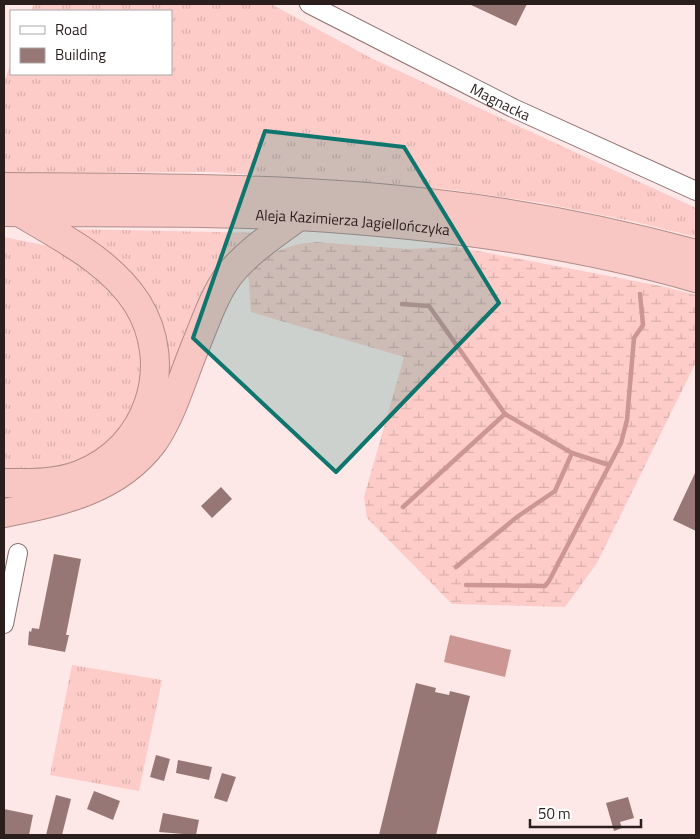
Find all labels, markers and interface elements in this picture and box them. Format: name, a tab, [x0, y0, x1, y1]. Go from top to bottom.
legend	[10, 10, 172, 75]
text: Road	[55, 18, 87, 41]
text: Building	[55, 43, 106, 66]
street label: Magnacka	[467, 77, 535, 126]
street label: Aleja Kazimierza Jagiellończyka	[255, 203, 452, 241]
scale bar	[530, 796, 641, 828]
text: 50 m	[538, 802, 571, 825]

